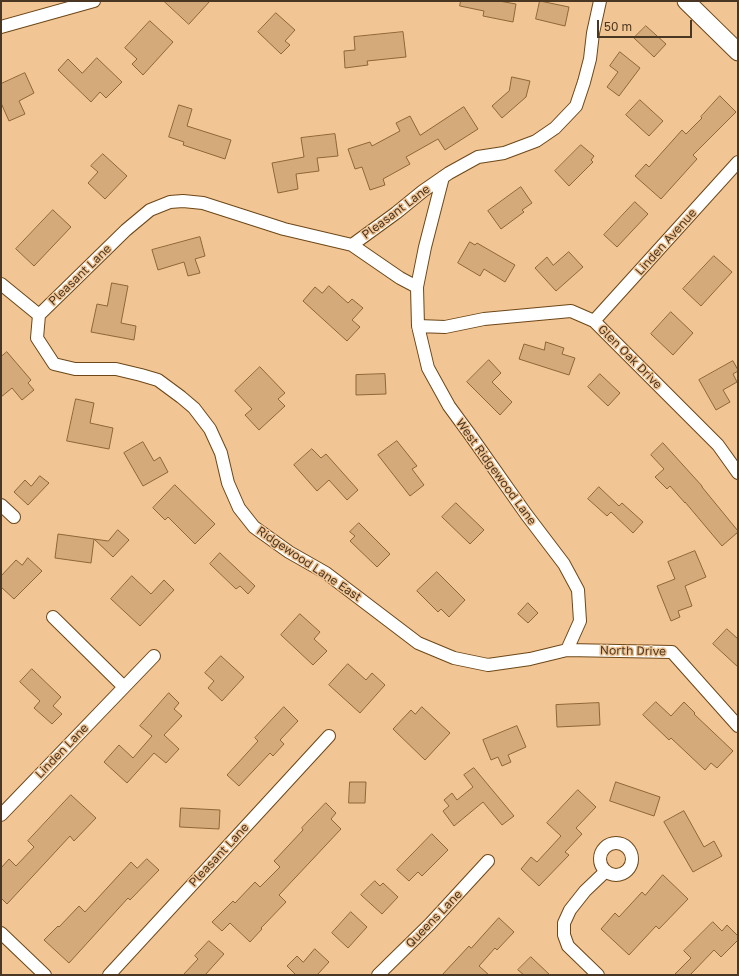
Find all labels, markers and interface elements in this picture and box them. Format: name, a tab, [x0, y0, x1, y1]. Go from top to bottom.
scale bar	[599, 12, 694, 38]
text: 50 m	[604, 19, 632, 34]
street label: Pleasant Lane	[359, 182, 433, 242]
street label: Linden Avenue	[632, 206, 700, 278]
street label: Pleasant Lane	[46, 241, 114, 309]
street label: Glen Oak Drive	[595, 322, 665, 392]
street label: West Ridgewood Lane	[453, 416, 539, 528]
street label: Ridgewood Lane East	[254, 523, 364, 605]
street label: North Drive	[600, 643, 666, 659]
street label: Linden Lane	[32, 721, 92, 781]
street label: Pleasant Lane	[186, 820, 252, 890]
street label: Queens Lane	[403, 887, 465, 951]

